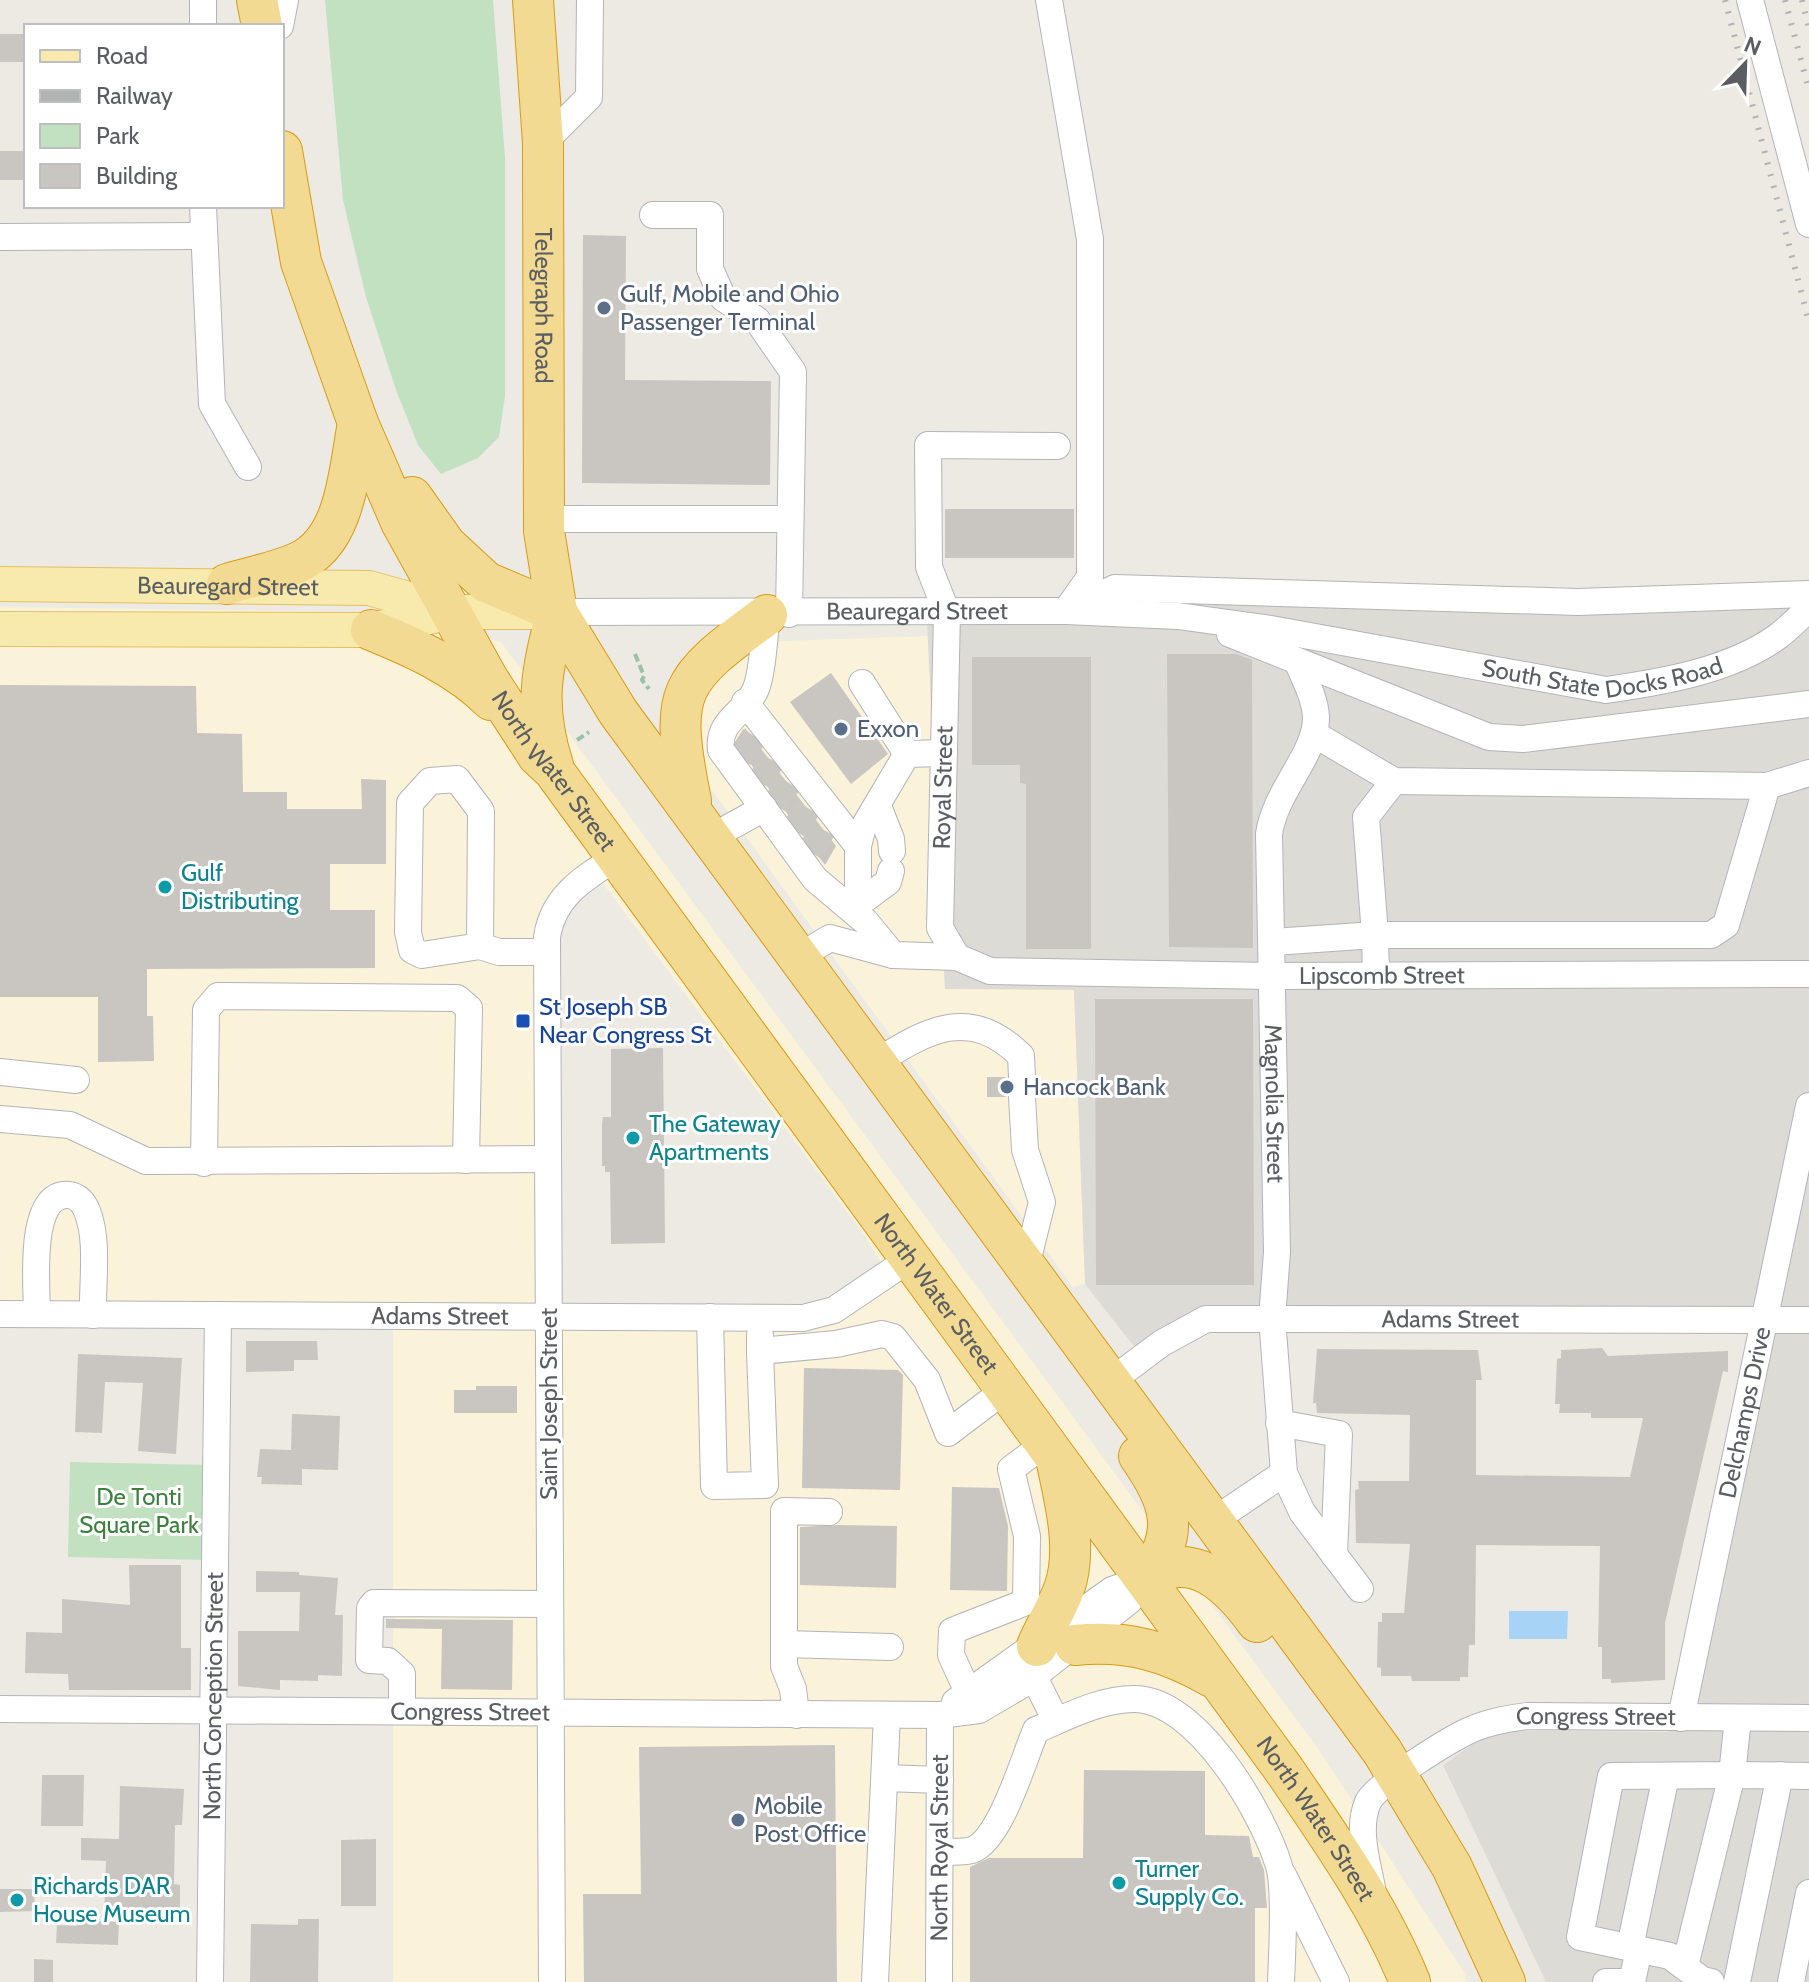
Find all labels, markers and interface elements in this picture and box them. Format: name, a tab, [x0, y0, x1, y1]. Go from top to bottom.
legend	[24, 24, 284, 208]
north arrow	[1705, 24, 1785, 104]
text: N	[1740, 31, 1765, 62]
text: Road	[96, 41, 148, 70]
text: Railway	[96, 81, 173, 110]
text: Park	[96, 121, 139, 150]
text: Building	[96, 161, 178, 190]
street label: Telegraph Road	[529, 228, 559, 384]
place label: Gulf, Mobile and Ohio Passenger Terminal	[620, 279, 839, 336]
marker: Gulf, Mobile and Ohio Passenger Terminal	[595, 299, 613, 317]
street label: Beauregard Street	[137, 570, 319, 601]
street label: Beauregard Street	[826, 596, 1008, 625]
street label: South State Docks Road	[1480, 651, 1726, 704]
street label: North Water Street	[486, 685, 622, 856]
place label: Exxon	[857, 714, 919, 743]
marker: Exxon	[832, 720, 850, 738]
street label: Royal Street	[927, 726, 958, 850]
place label: Gulf Distributing	[181, 858, 300, 915]
marker: Gulf Distributing	[156, 878, 174, 896]
street label: Lipscomb Street	[1299, 960, 1465, 990]
place label: St Joseph SB Near Congress St	[539, 992, 712, 1049]
marker: St Joseph SB Near Congress St	[514, 1012, 532, 1030]
street label: Magnolia Street	[1259, 1024, 1291, 1183]
place label: Hancock Bank	[1023, 1072, 1166, 1101]
marker: Hancock Bank	[998, 1078, 1016, 1096]
place label: The Gateway Apartments	[649, 1109, 781, 1166]
marker: The Gateway Apartments	[624, 1129, 642, 1147]
street label: North Water Street	[868, 1207, 1005, 1379]
street label: Adams Street	[371, 1301, 509, 1331]
street label: Adams Street	[1381, 1304, 1519, 1334]
street label: Saint Joseph Street	[534, 1308, 563, 1500]
street label: Delchamps Drive	[1712, 1324, 1776, 1501]
park label: De Tonti Square Park	[79, 1482, 199, 1539]
street label: North Conception Street	[197, 1572, 229, 1820]
street label: Congress Street	[390, 1696, 550, 1727]
street label: Congress Street	[1514, 1701, 1676, 1731]
street label: North Water Street	[1251, 1730, 1381, 1906]
street label: North Royal Street	[924, 1754, 954, 1942]
place label: Mobile Post Office	[754, 1791, 866, 1848]
marker: Mobile Post Office	[729, 1811, 747, 1829]
place label: Turner Supply Co.	[1135, 1854, 1244, 1911]
place label: Richards DAR House Museum	[33, 1871, 191, 1928]
marker: Turner Supply Co.	[1110, 1874, 1128, 1892]
marker: Richards DAR House Museum	[8, 1891, 26, 1909]

